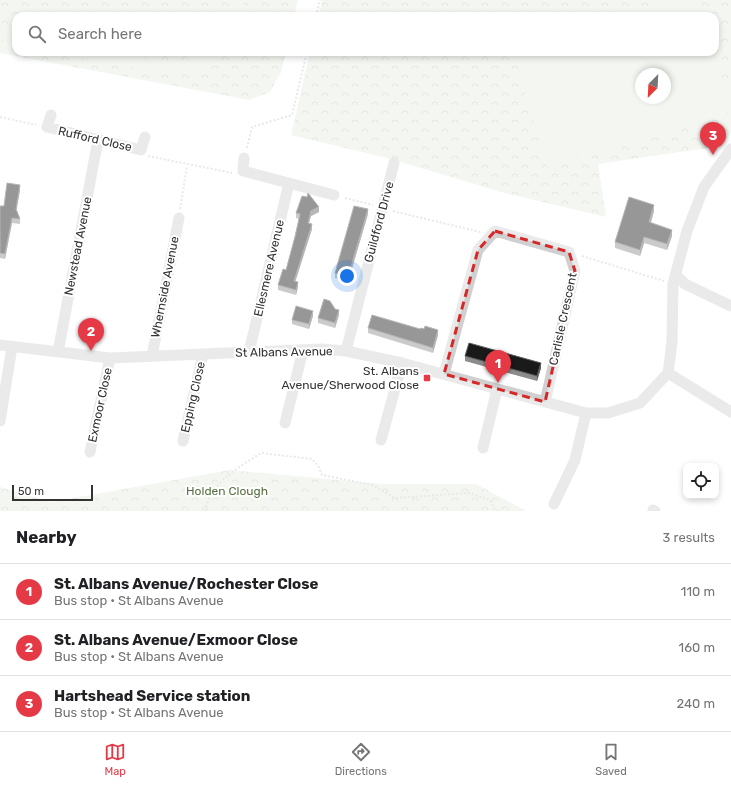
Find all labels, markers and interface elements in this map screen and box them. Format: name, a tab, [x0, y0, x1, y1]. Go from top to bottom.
search box	[12, 12, 719, 56]
icon: search	[26, 23, 48, 45]
text: Search here	[58, 25, 142, 43]
north arrow	[635, 68, 671, 104]
pin: 3	[700, 122, 726, 155]
street label: Rufford Close	[57, 124, 134, 154]
street label: Guildford Drive	[361, 180, 397, 264]
street label: Newstead Avenue	[62, 195, 94, 297]
street label: Ellesmere Avenue	[251, 218, 287, 318]
street label: Whernside Avenue	[148, 235, 182, 339]
your location	[337, 266, 357, 286]
street label: Carlisle Crescent	[546, 271, 580, 367]
pin: 2	[78, 318, 104, 351]
street label: St Albans Avenue	[235, 344, 333, 360]
pin: 1	[485, 350, 511, 383]
street label: Epping Close	[178, 360, 208, 434]
place label: St. Albans Avenue/Sherwood Close	[281, 364, 419, 392]
street label: Exmoor Close	[85, 366, 115, 444]
marker: St. Albans Avenue/Sherwood Close	[422, 373, 432, 383]
map controls	[683, 463, 719, 499]
button: locate	[683, 463, 719, 499]
scale bar	[12, 483, 93, 502]
park label: Holden Clough	[186, 484, 268, 498]
text: 50 m	[18, 485, 44, 498]
text: Nearby	[16, 527, 77, 547]
text: 3 results	[663, 530, 715, 545]
text: St. Albans Avenue/Rochester Close	[54, 575, 318, 593]
text: 1	[26, 584, 32, 599]
text: 110 m	[681, 584, 715, 599]
text: Bus stop · St Albans Avenue	[54, 593, 224, 608]
text: St. Albans Avenue/Exmoor Close	[54, 631, 298, 649]
text: 2	[25, 640, 33, 655]
text: 160 m	[679, 640, 715, 655]
text: Bus stop · St Albans Avenue	[54, 649, 224, 664]
text: Hartshead Service station	[54, 687, 250, 705]
text: 3	[25, 696, 33, 711]
text: 240 m	[676, 696, 715, 711]
text: Bus stop · St Albans Avenue	[54, 705, 224, 720]
tab: Map	[104, 741, 126, 778]
tab: Directions	[335, 741, 387, 778]
tab: Saved	[595, 741, 627, 778]

